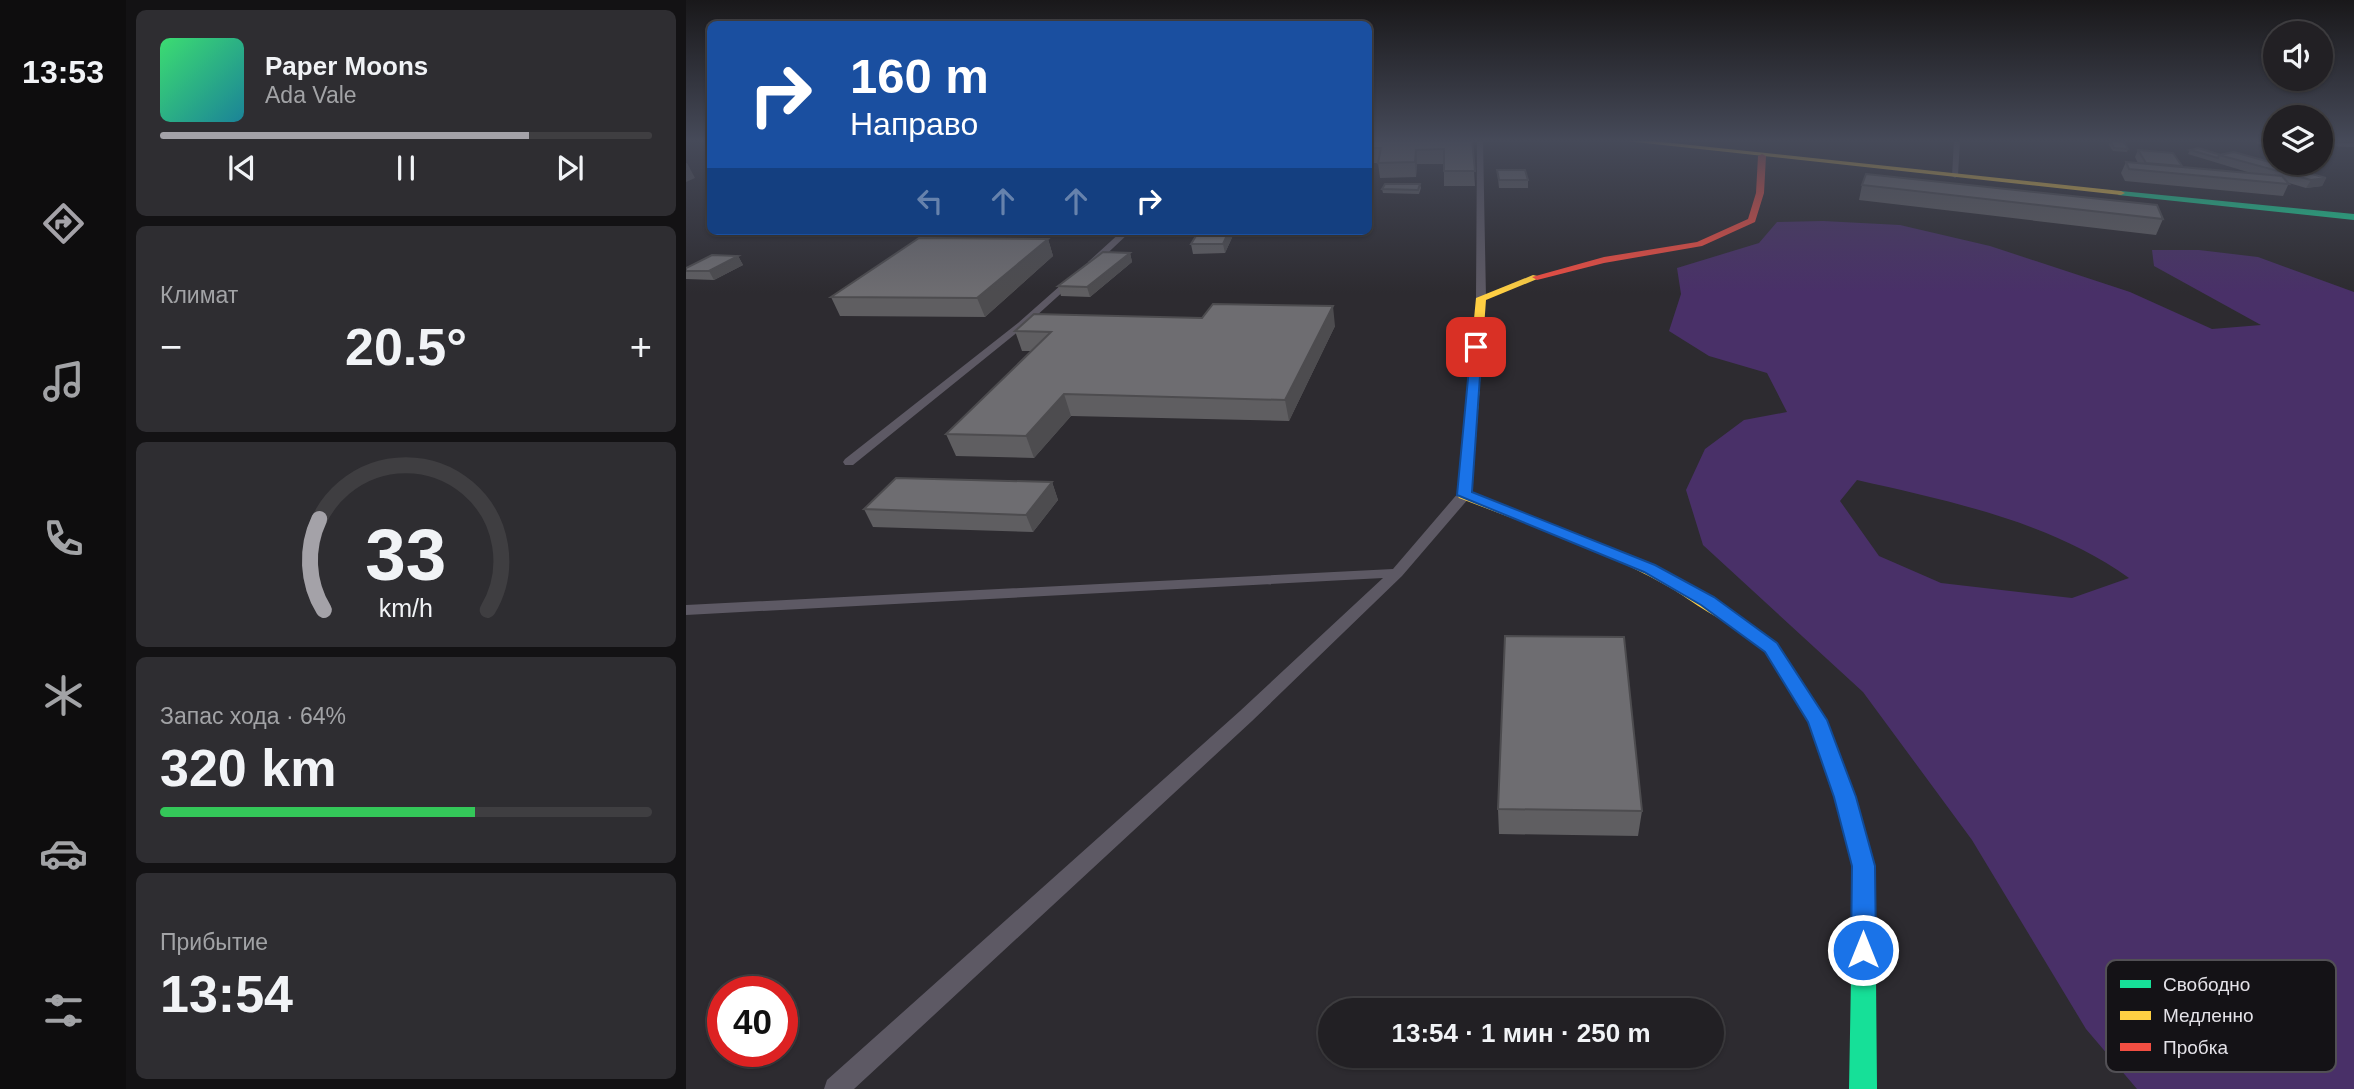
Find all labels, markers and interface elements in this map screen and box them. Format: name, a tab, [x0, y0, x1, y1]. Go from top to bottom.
map controls	[2263, 21, 2333, 175]
button: sound	[2263, 21, 2333, 91]
icon: right	[735, 49, 826, 140]
text: 160 m	[850, 49, 989, 103]
text: Paper Moons	[265, 51, 428, 81]
text: 13:53	[22, 54, 104, 90]
text: Ada Vale	[265, 82, 357, 108]
button: layers	[2263, 105, 2333, 175]
text: Направо	[850, 106, 978, 142]
icon: previous	[223, 149, 261, 187]
icon: pause	[387, 149, 425, 187]
icon: next	[551, 149, 589, 187]
icon: left	[911, 182, 949, 220]
icon: ahead	[984, 182, 1022, 220]
icon: ahead	[1057, 182, 1095, 220]
icon: right	[1130, 182, 1168, 220]
icon: directions	[39, 199, 88, 248]
text: Климат	[160, 282, 238, 308]
pin	[1446, 317, 1506, 377]
text: 20.5°	[345, 318, 467, 376]
text: −	[160, 326, 182, 368]
text: +	[630, 326, 652, 368]
icon: arrive	[1457, 328, 1495, 366]
icon: music	[39, 357, 88, 406]
icon: phone	[39, 514, 88, 563]
text: 33	[366, 515, 446, 596]
text: km/h	[379, 594, 433, 622]
icon: climate	[39, 671, 88, 720]
text: Запас хода · 64%	[160, 703, 346, 729]
text: 320 km	[160, 739, 336, 797]
icon: car	[39, 829, 88, 878]
position arrow	[1826, 913, 1900, 987]
text: Прибытие	[160, 929, 268, 955]
legend	[2106, 960, 2336, 1072]
text: 13:54	[160, 965, 293, 1023]
text: Свободно	[2163, 974, 2250, 995]
speed limit sign: 40	[707, 976, 798, 1067]
icon: filters	[39, 986, 88, 1035]
text: Медленно	[2163, 1005, 2253, 1026]
text: 13:54 · 1 мин · 250 m	[1391, 1018, 1651, 1048]
text: Пробка	[2163, 1037, 2228, 1058]

